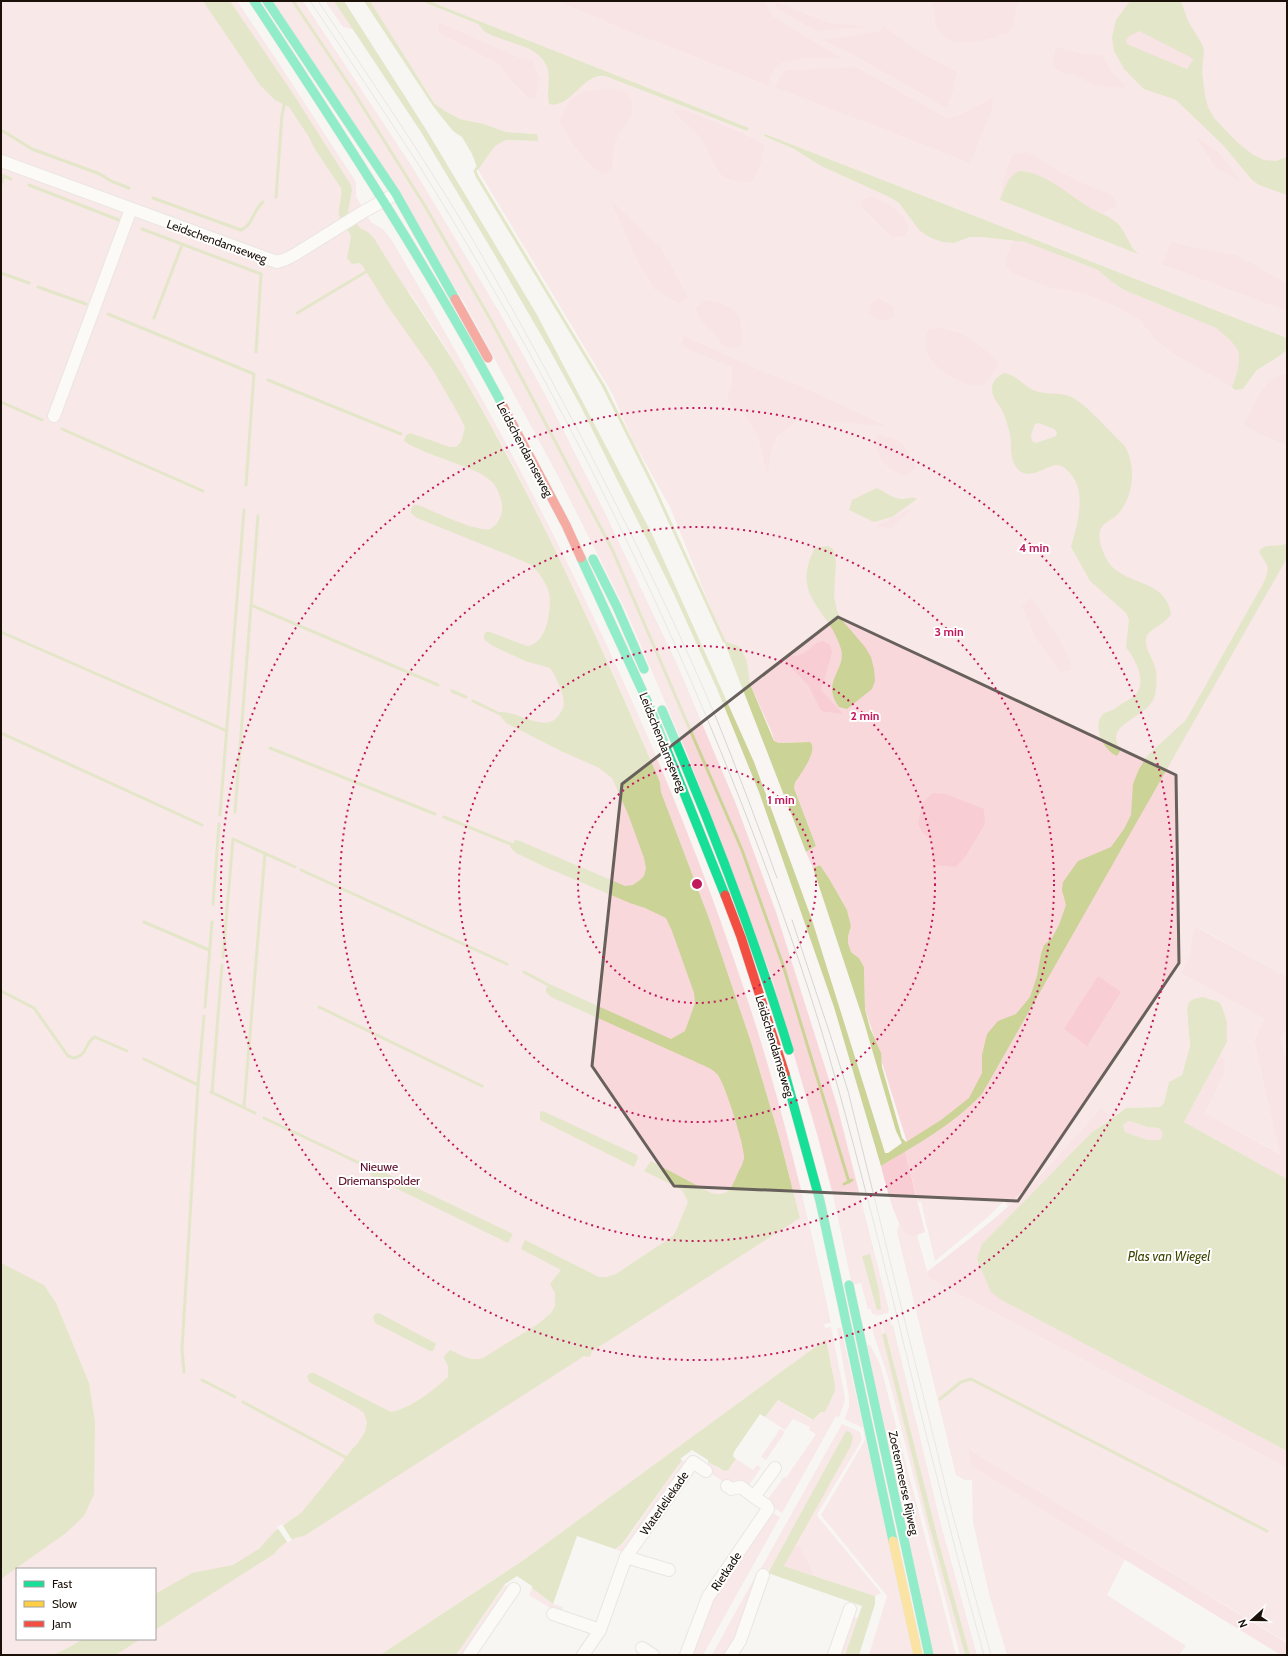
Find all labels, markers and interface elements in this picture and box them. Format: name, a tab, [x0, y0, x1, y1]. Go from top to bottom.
street label: Leidschendamseweg	[165, 216, 270, 266]
street label: Leidschendamseweg	[494, 399, 557, 500]
text: 4 min	[1019, 540, 1049, 555]
text: 3 min	[934, 624, 964, 639]
street label: Leidschendamseweg	[636, 690, 690, 795]
text: 2 min	[851, 708, 879, 723]
text: 1 min	[767, 792, 795, 807]
centre of rings	[690, 877, 704, 891]
street label: Leidschendamseweg	[752, 993, 798, 1100]
park label: Nieuwe Driemanspolder	[338, 1159, 420, 1188]
water label: Plas van Wiegel	[1128, 1248, 1210, 1264]
street label: Zoetermeerse Rijweg	[886, 1429, 923, 1538]
street label: Waterleliekade	[636, 1468, 692, 1538]
street label: Rietkade	[708, 1549, 744, 1593]
legend	[16, 1568, 156, 1640]
text: Fast	[52, 1576, 72, 1591]
text: Slow	[52, 1596, 77, 1611]
north arrow	[1232, 1600, 1272, 1640]
text: Jam	[51, 1616, 71, 1631]
text: N	[1235, 1617, 1251, 1630]

